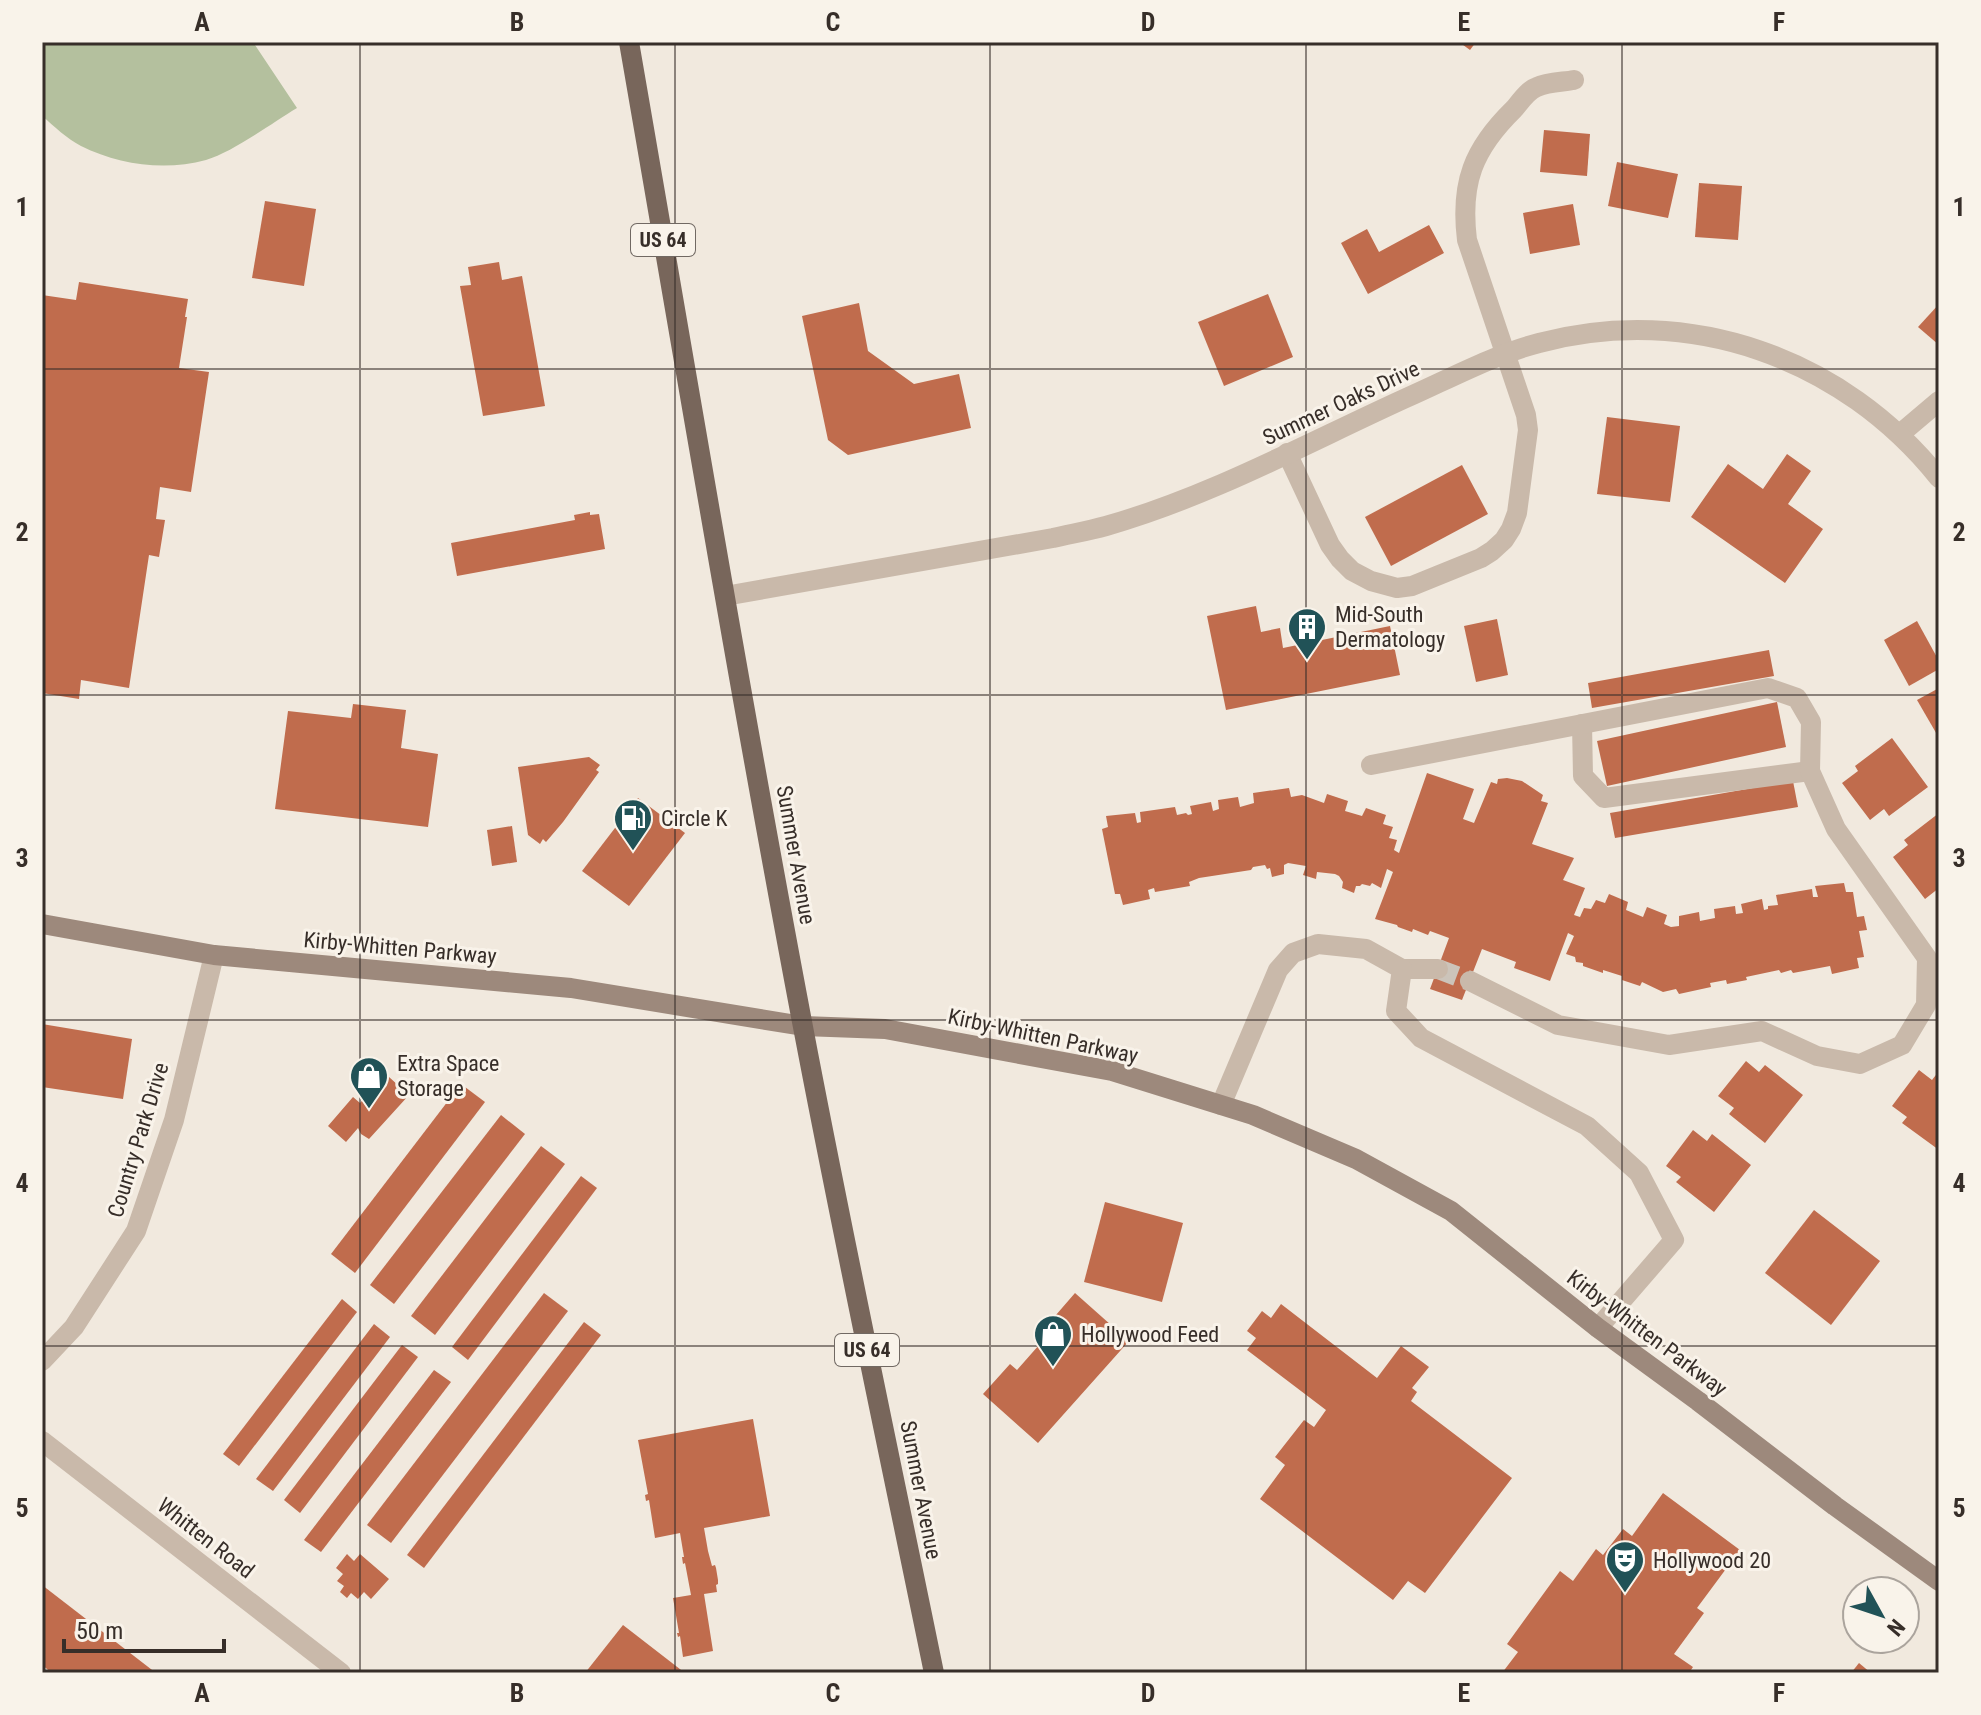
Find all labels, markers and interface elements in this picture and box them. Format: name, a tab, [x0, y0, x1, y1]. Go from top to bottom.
text: A	[194, 7, 210, 37]
text: B	[510, 7, 524, 37]
text: C	[826, 7, 841, 37]
text: D	[1141, 7, 1155, 37]
text: E	[1458, 7, 1471, 37]
text: F	[1773, 7, 1785, 37]
text: 1	[15, 192, 29, 222]
text: 1	[1952, 192, 1966, 222]
road number: US 64	[631, 224, 695, 256]
street label: Summer Oaks Drive	[1259, 356, 1423, 450]
text: 2	[15, 517, 29, 547]
text: 2	[1952, 517, 1966, 547]
place label: Mid-South Dermatology	[1335, 602, 1445, 652]
building icon: Mid-South Dermatology	[1286, 606, 1328, 661]
street label: Summer Avenue	[771, 784, 821, 926]
fuel station icon: Circle K	[612, 797, 654, 852]
place label: Circle K	[661, 806, 728, 831]
text: 3	[15, 843, 29, 873]
text: 3	[1952, 843, 1966, 873]
street label: Kirby-Whitten Parkway	[302, 927, 498, 969]
street label: Kirby-Whitten Parkway	[946, 1004, 1140, 1068]
place label: Extra Space Storage	[397, 1051, 499, 1101]
shop icon: Extra Space Storage	[348, 1055, 390, 1110]
street label: Country Park Drive	[103, 1060, 173, 1220]
text: 4	[15, 1168, 29, 1198]
text: 4	[1952, 1168, 1966, 1198]
street label: Kirby-Whitten Parkway	[1562, 1265, 1732, 1401]
shop icon: Hollywood Feed	[1032, 1313, 1074, 1368]
place label: Hollywood Feed	[1081, 1322, 1219, 1347]
road number: US 64	[835, 1334, 899, 1366]
street label: Summer Avenue	[895, 1419, 947, 1561]
text: 5	[15, 1493, 29, 1523]
street label: Whitten Road	[153, 1493, 259, 1583]
text: 5	[1952, 1493, 1966, 1523]
theatre icon: Hollywood 20	[1604, 1539, 1646, 1594]
place label: Hollywood 20	[1653, 1548, 1771, 1573]
north arrow	[1841, 1575, 1921, 1655]
scale bar	[64, 1603, 224, 1653]
text: N	[1882, 1614, 1910, 1641]
text: 50 m	[76, 1617, 123, 1645]
text: A	[194, 1678, 210, 1708]
text: B	[510, 1678, 524, 1708]
text: C	[826, 1678, 841, 1708]
text: D	[1141, 1678, 1155, 1708]
text: E	[1458, 1678, 1471, 1708]
text: F	[1773, 1678, 1785, 1708]

